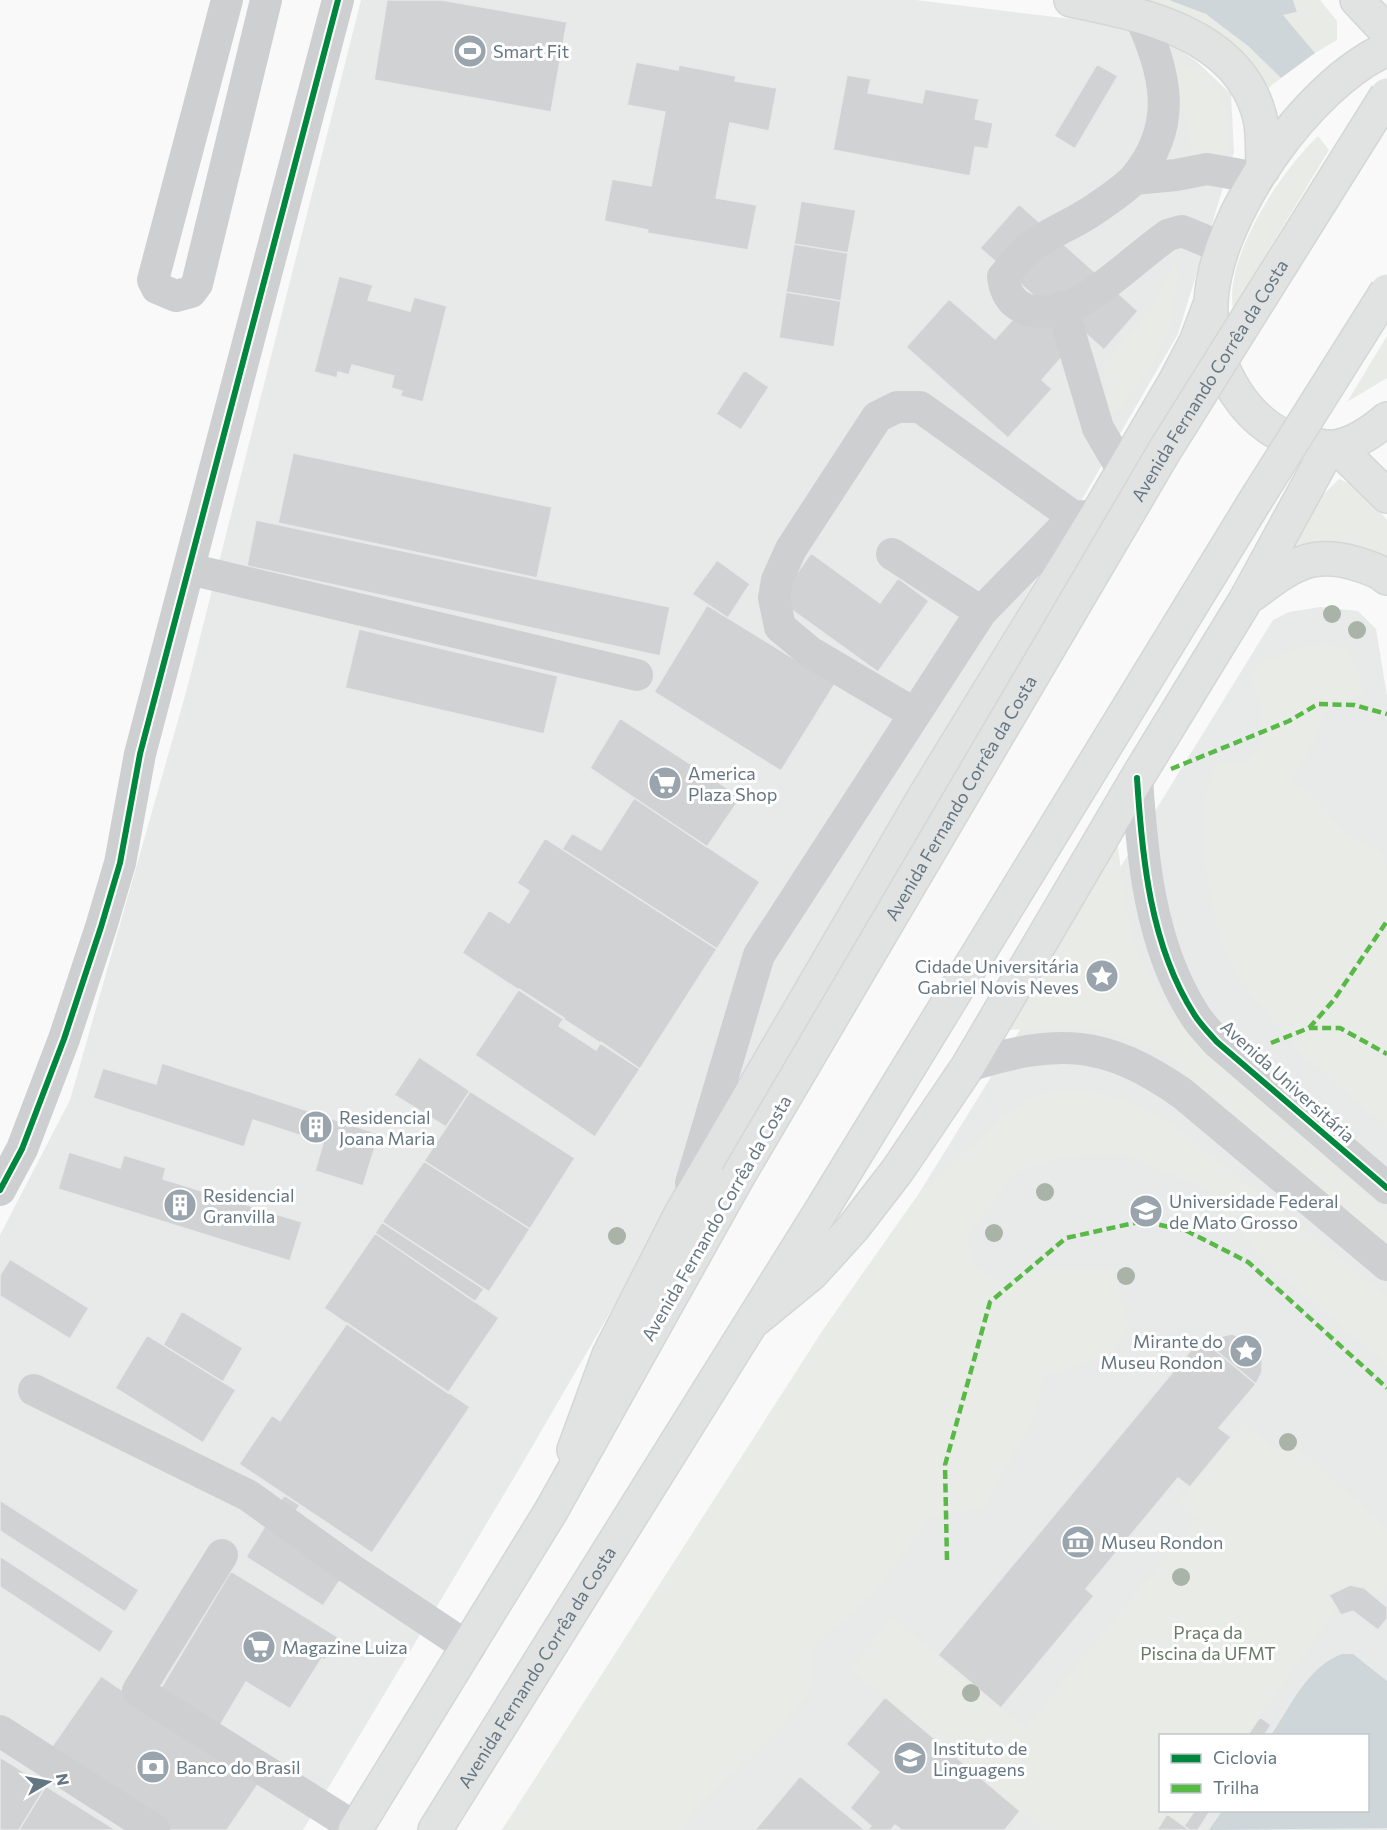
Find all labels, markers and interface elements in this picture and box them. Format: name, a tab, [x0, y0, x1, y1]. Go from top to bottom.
sports icon: Smart Fit	[452, 33, 488, 69]
place label: Smart Fit	[493, 40, 569, 62]
street label: Avenida Fernando Corrêa da Costa	[1126, 255, 1292, 505]
street label: Avenida Fernando Corrêa da Costa	[880, 671, 1041, 924]
place label: America Plaza Shop	[688, 762, 777, 805]
supermarket icon: America Plaza Shop	[647, 765, 683, 801]
place label: Cidade Universitária Gabriel Novis Neves	[915, 955, 1079, 998]
place icon: Cidade Universitária Gabriel Novis Neves	[1084, 958, 1120, 994]
street label: Avenida Universitária	[1217, 1015, 1359, 1147]
street label: Avenida Fernando Corrêa da Costa	[636, 1091, 796, 1345]
place label: Residencial Joana Maria	[339, 1106, 435, 1149]
building icon: Residencial Joana Maria	[298, 1109, 334, 1145]
place label: Residencial Granvilla	[203, 1184, 295, 1227]
building icon: Residencial Granvilla	[162, 1187, 198, 1223]
place label: Universidade Federal de Mato Grosso	[1169, 1190, 1339, 1233]
school or university icon: Universidade Federal de Mato Grosso	[1128, 1193, 1164, 1229]
place label: Mirante do Museu Rondon	[1101, 1330, 1223, 1373]
place icon: Mirante do Museu Rondon	[1228, 1333, 1264, 1369]
museum icon: Museu Rondon	[1060, 1524, 1096, 1560]
place label: Museu Rondon	[1101, 1531, 1223, 1553]
street label: Avenida Fernando Corrêa da Costa	[453, 1542, 620, 1792]
park label: Praça da Piscina da UFMT	[1140, 1621, 1276, 1664]
supermarket icon: Magazine Luiza	[241, 1629, 277, 1665]
place label: Magazine Luiza	[282, 1636, 408, 1658]
legend	[1159, 1734, 1369, 1812]
place label: Instituto de Linguagens	[933, 1737, 1027, 1780]
school or university icon: Instituto de Linguagens	[892, 1740, 928, 1776]
text: Ciclovia	[1213, 1746, 1277, 1768]
bank icon: Banco do Brasil	[135, 1749, 171, 1785]
north arrow	[18, 1752, 78, 1812]
place label: Banco do Brasil	[176, 1756, 300, 1778]
text: N	[53, 1772, 74, 1787]
text: Trilha	[1213, 1776, 1259, 1798]

